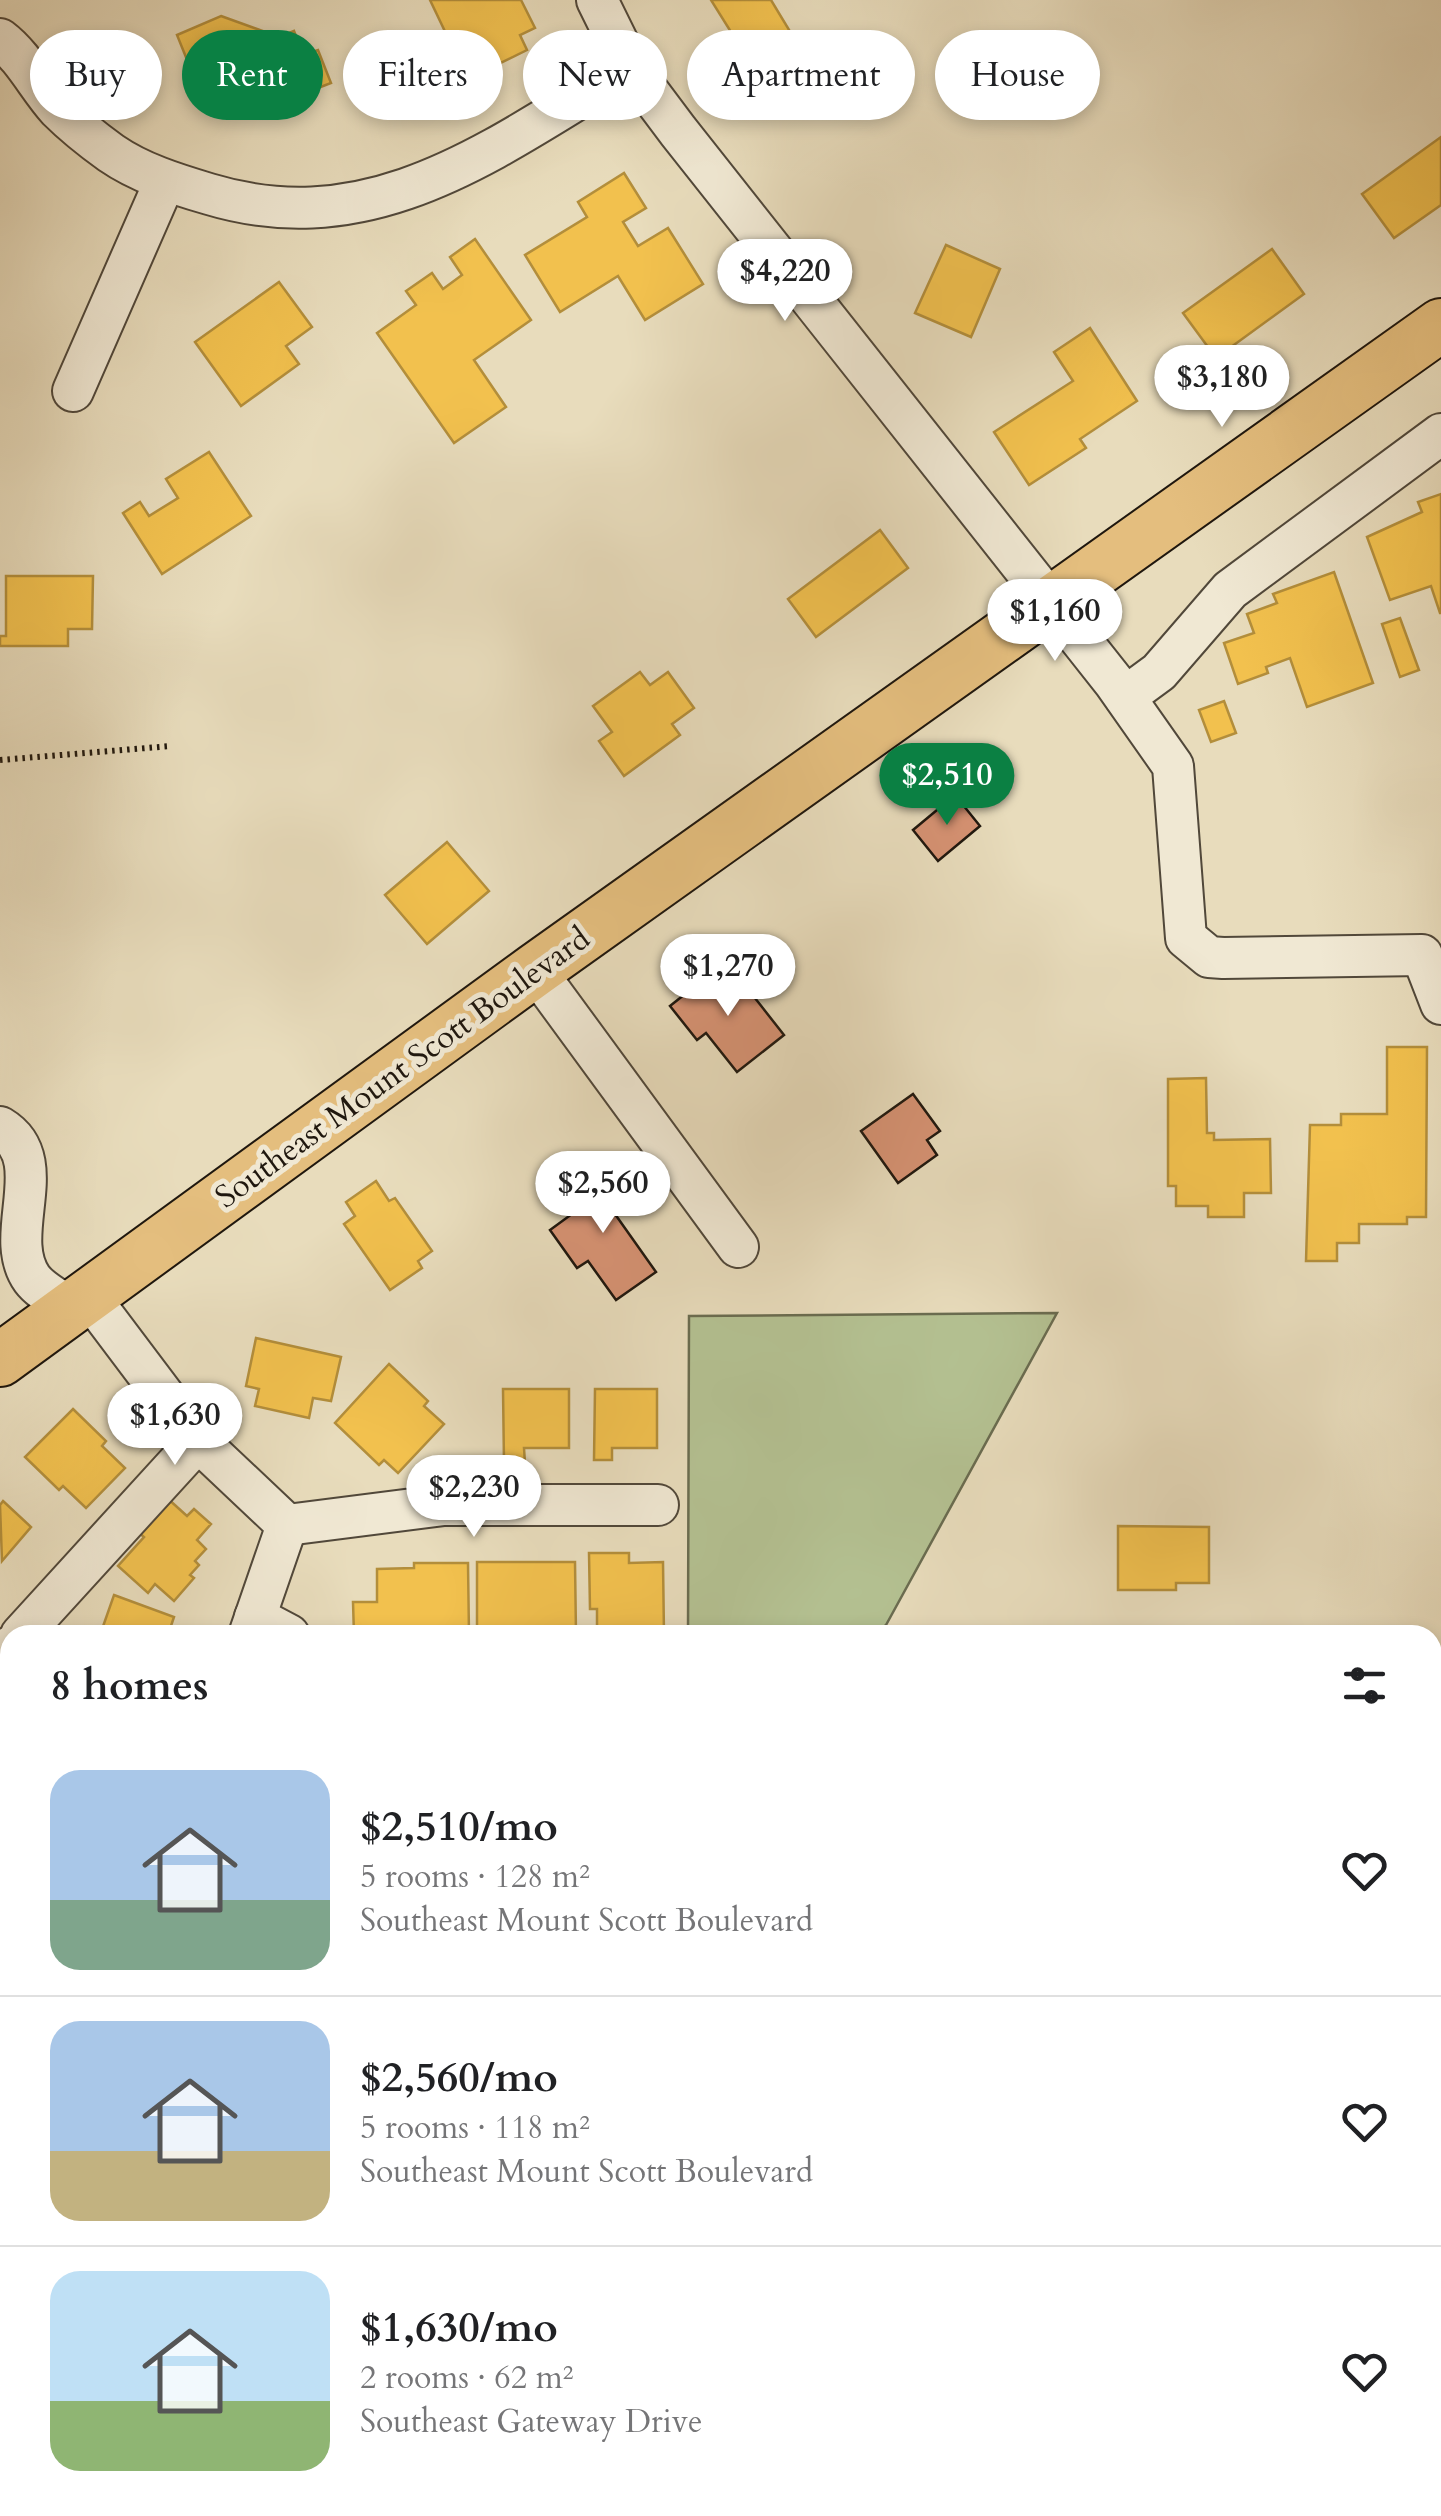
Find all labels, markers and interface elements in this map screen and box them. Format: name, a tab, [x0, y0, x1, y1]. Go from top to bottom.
chip: Buy	[30, 30, 162, 120]
chip: Rent	[182, 30, 323, 120]
chip: Filters	[343, 30, 503, 120]
chip: New	[523, 30, 667, 120]
chip: Apartment	[687, 30, 915, 120]
chip: House	[935, 30, 1100, 120]
pin: $4,220	[704, 239, 866, 324]
text: $4,220	[739, 249, 831, 293]
pin: $3,180	[1141, 345, 1303, 430]
text: $3,180	[1176, 355, 1268, 399]
pin: $1,160	[974, 579, 1136, 664]
text: $1,160	[1009, 589, 1101, 633]
pin: $2,510	[866, 743, 1028, 828]
text: $2,510	[901, 753, 993, 797]
street label: Southeast Mount Scott Boulevard	[206, 917, 599, 1219]
pin: $1,270	[647, 934, 809, 1019]
text: $1,270	[682, 944, 774, 988]
pin: $2,560	[522, 1151, 684, 1236]
text: $2,560	[557, 1161, 649, 1205]
pin: $1,630	[94, 1383, 256, 1468]
text: $1,630	[129, 1393, 221, 1437]
pin: $2,230	[393, 1455, 555, 1540]
text: $2,230	[428, 1465, 520, 1509]
text: 8 homes	[50, 1657, 208, 1714]
icon: filters	[1337, 1658, 1392, 1713]
text: $2,510/mo	[360, 1798, 558, 1855]
icon: home	[130, 1810, 250, 1930]
icon: heart	[1337, 1843, 1392, 1898]
text: 5 rooms · 128 m²	[360, 1855, 590, 1899]
text: Southeast Mount Scott Boulevard	[360, 1899, 813, 1943]
text: $2,560/mo	[360, 2049, 558, 2106]
icon: home	[130, 2061, 250, 2181]
icon: heart	[1337, 2094, 1392, 2149]
text: 5 rooms · 118 m²	[360, 2106, 590, 2150]
text: Southeast Mount Scott Boulevard	[360, 2150, 813, 2194]
text: $1,630/mo	[360, 2299, 558, 2356]
icon: home	[130, 2311, 250, 2431]
icon: heart	[1337, 2344, 1392, 2399]
text: 2 rooms · 62 m²	[360, 2356, 573, 2400]
text: Southeast Gateway Drive	[360, 2400, 703, 2444]

